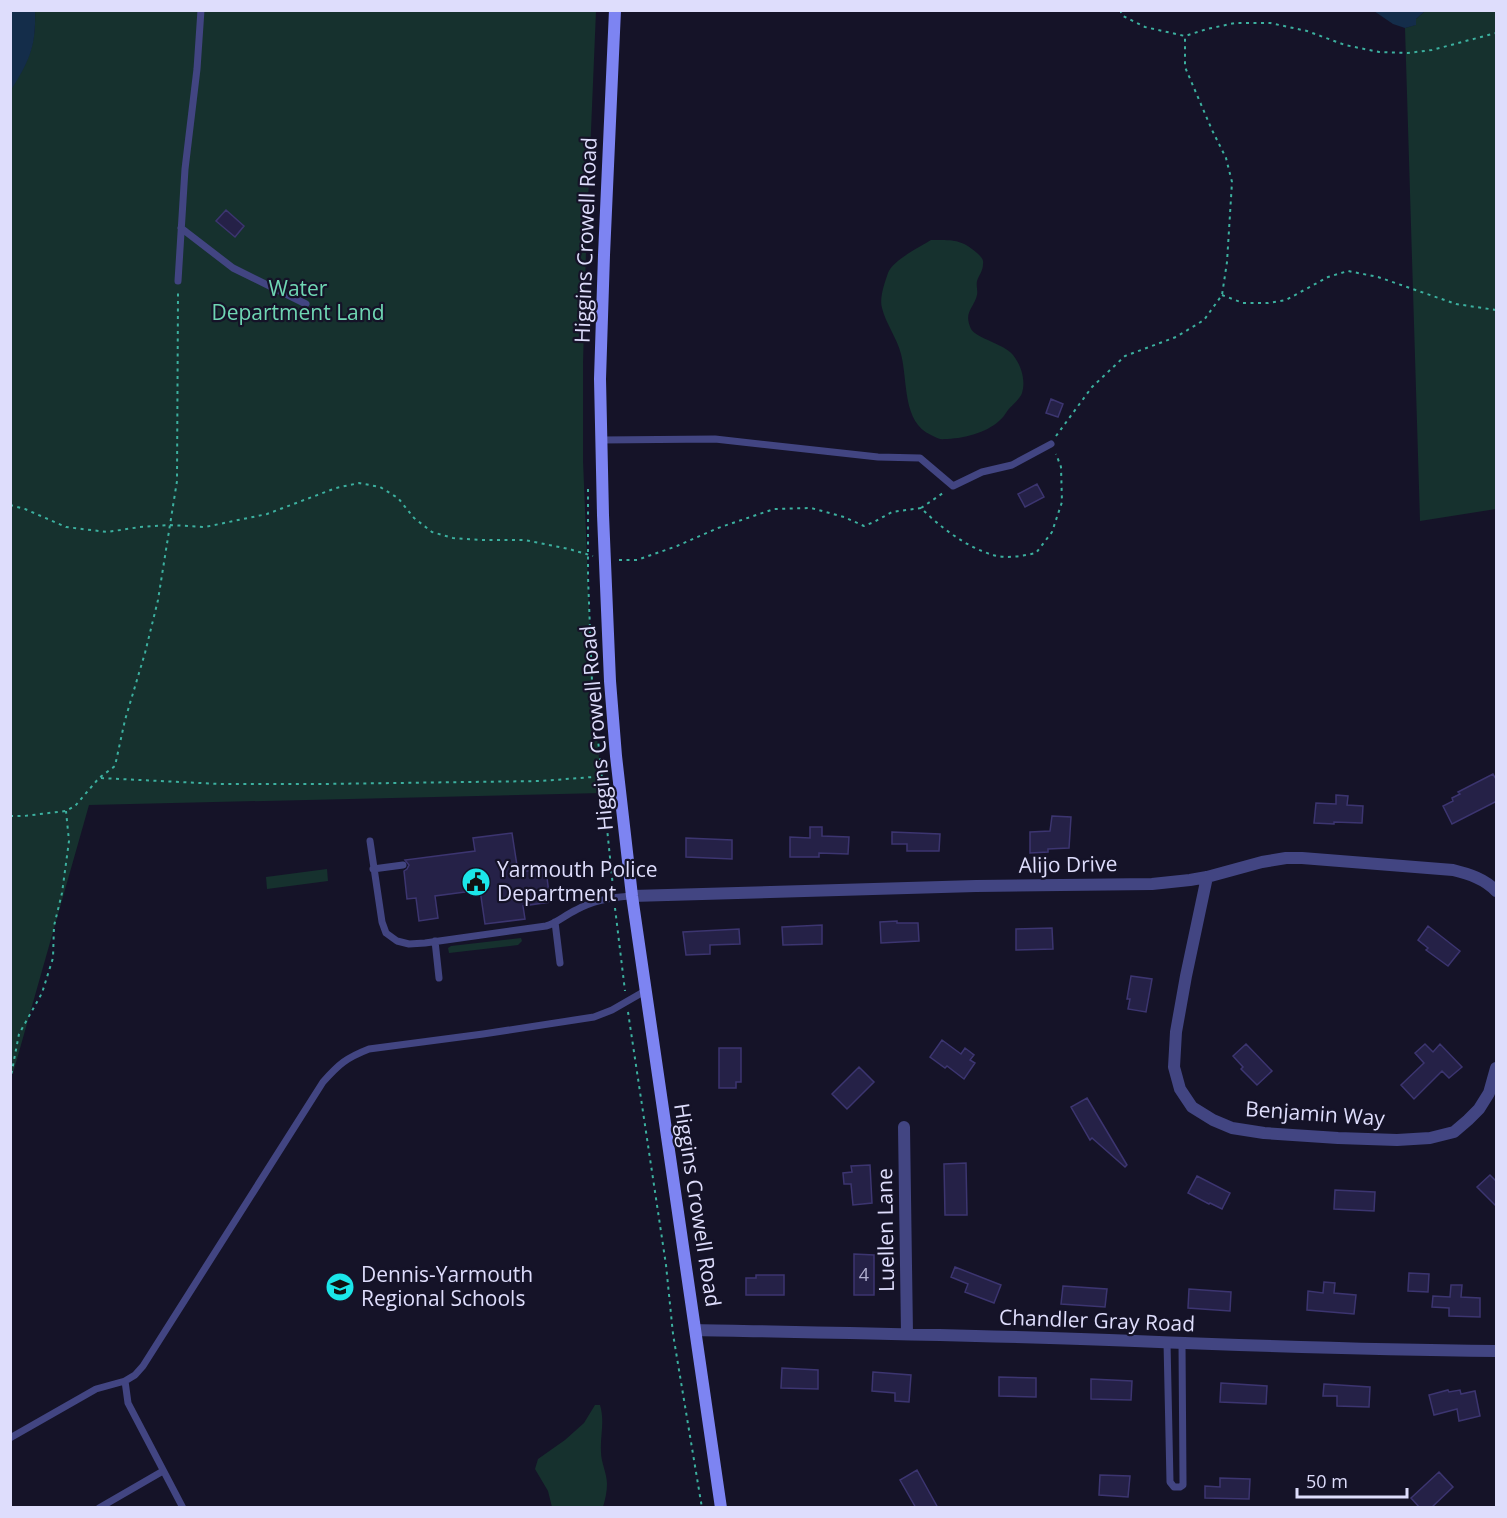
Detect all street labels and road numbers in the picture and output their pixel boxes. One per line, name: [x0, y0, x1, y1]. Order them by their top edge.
street label: Higgins Crowell Road: [567, 137, 603, 343]
street label: Higgins Crowell Road: [573, 624, 619, 832]
street label: Alijo Drive: [1018, 849, 1118, 879]
street label: Benjamin Way: [1244, 1094, 1386, 1132]
street label: Higgins Crowell Road: [668, 1101, 728, 1309]
street label: Luellen Lane: [870, 1168, 900, 1292]
street label: Chandler Gray Road: [998, 1303, 1196, 1337]

